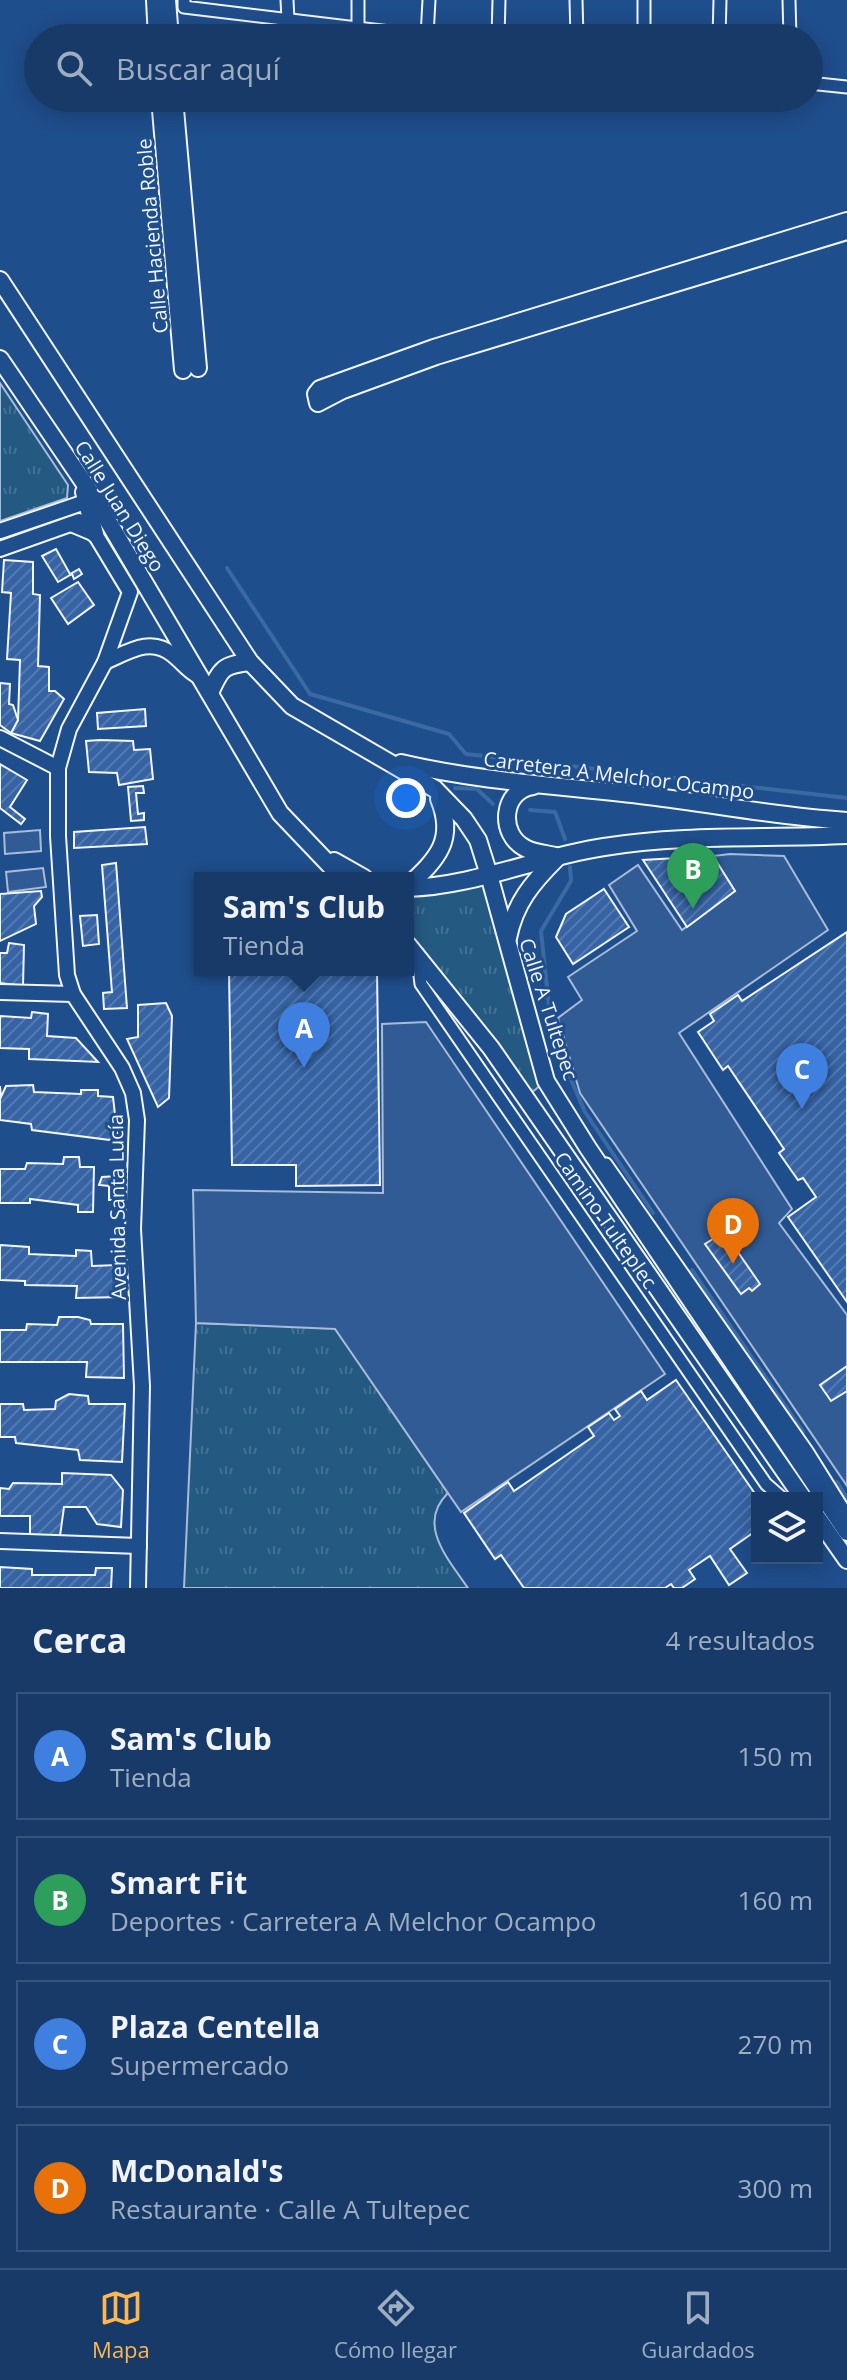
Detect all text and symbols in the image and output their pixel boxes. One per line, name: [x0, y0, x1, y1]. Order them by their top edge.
search box: [24, 24, 823, 112]
icon: search: [52, 46, 96, 90]
text: Buscar aquí: [116, 48, 280, 89]
street label: Calle Hacienda Roble: [130, 137, 174, 335]
street label: Calle Juan Diego: [69, 435, 171, 577]
street label: Carretera A Melchor Ocampo: [482, 745, 756, 805]
your location: [386, 778, 426, 818]
pin: B: [667, 843, 719, 909]
popup: [194, 872, 414, 976]
text: Sam's Club: [223, 886, 385, 927]
text: Tienda: [223, 927, 305, 963]
street label: Calle A Tultepec: [513, 935, 585, 1083]
pin: A: [278, 1002, 330, 1068]
pin: C: [776, 1043, 828, 1109]
street label: Avenida Santa Lucía: [102, 1114, 132, 1300]
street label: Camino Tulteplec: [549, 1146, 663, 1294]
pin: D: [707, 1198, 759, 1264]
map controls: [751, 1492, 823, 1564]
button: layers: [751, 1492, 823, 1564]
text: Cerca: [32, 1617, 127, 1663]
text: 4 resultados: [666, 1622, 815, 1658]
text: Sam's Club: [110, 1718, 272, 1759]
text: A: [51, 1738, 69, 1774]
text: 150 m: [738, 1738, 813, 1774]
text: Tienda: [110, 1759, 192, 1795]
text: Smart Fit: [110, 1862, 247, 1903]
text: B: [51, 1882, 69, 1918]
text: 160 m: [738, 1882, 813, 1918]
text: Deportes · Carretera A Melchor Ocampo: [110, 1903, 597, 1939]
text: Plaza Centella: [110, 2006, 320, 2047]
text: C: [52, 2026, 68, 2062]
text: 270 m: [738, 2026, 813, 2062]
text: Supermercado: [110, 2047, 289, 2083]
text: McDonald's: [110, 2150, 283, 2191]
text: D: [50, 2170, 70, 2206]
text: 300 m: [738, 2170, 813, 2206]
text: Restaurante · Calle A Tultepec: [110, 2191, 470, 2227]
tab: Mapa: [92, 2286, 150, 2364]
tab: Cómo llegar: [334, 2286, 457, 2364]
tab: Guardados: [641, 2286, 755, 2364]

